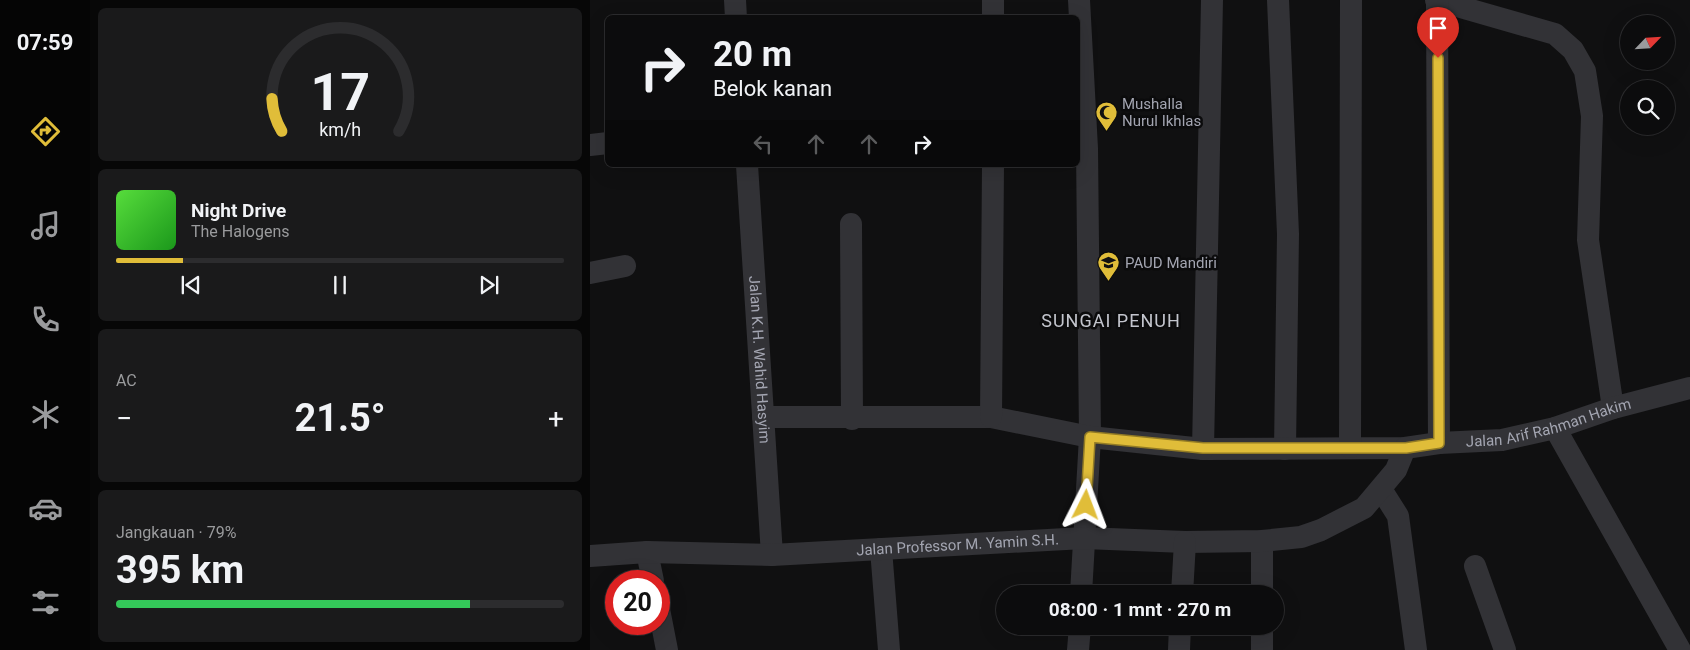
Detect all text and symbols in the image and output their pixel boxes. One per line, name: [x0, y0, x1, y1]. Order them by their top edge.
pin: [1417, 7, 1459, 58]
icon: arrive: [1424, 14, 1452, 42]
north arrow: [1620, 15, 1675, 70]
map controls: [1620, 15, 1675, 135]
text: 07:59: [17, 30, 73, 55]
text: 20 m: [713, 34, 792, 75]
icon: right: [630, 35, 695, 100]
text: 17: [310, 62, 370, 123]
text: Belok kanan: [713, 76, 832, 101]
button: search: [1620, 80, 1675, 135]
place label: Mushalla Nurul Ikhlas: [1122, 95, 1201, 130]
mosque icon: Mushalla Nurul Ikhlas: [1094, 101, 1118, 132]
icon: directions: [28, 114, 63, 149]
text: km/h: [319, 119, 361, 140]
icon: left: [749, 130, 777, 158]
icon: ahead: [802, 130, 830, 158]
icon: ahead: [855, 130, 883, 158]
icon: right: [908, 130, 936, 158]
text: Night Drive: [191, 199, 286, 222]
icon: music: [28, 208, 63, 243]
text: The Halogens: [191, 222, 290, 241]
school or university icon: PAUD Mandiri: [1097, 251, 1121, 282]
place label: PAUD Mandiri: [1125, 254, 1217, 272]
icon: previous: [177, 271, 205, 299]
icon: pause: [326, 271, 354, 299]
icon: next: [475, 271, 503, 299]
street label: Jalan K.H. Wahid Hasyim: [745, 275, 774, 444]
icon: phone: [28, 302, 63, 337]
district label: SUNGAI PENUH: [1041, 310, 1181, 331]
text: AC: [116, 371, 137, 390]
street label: Jalan Arif Rahman Hakim: [1465, 395, 1633, 451]
text: 21.5°: [294, 396, 386, 440]
icon: climate: [28, 397, 63, 432]
text: −: [116, 402, 132, 435]
text: +: [548, 402, 564, 435]
position arrow: [1059, 478, 1111, 530]
icon: car: [28, 491, 63, 526]
text: Jangkauan · 79%: [116, 523, 236, 542]
street label: Jalan Professor M. Yamin S.H.: [856, 530, 1059, 559]
text: 395 km: [116, 548, 244, 592]
speed limit sign: 20: [605, 570, 670, 635]
icon: filters: [28, 585, 63, 620]
text: 08:00 · 1 mnt · 270 m: [1049, 598, 1231, 621]

